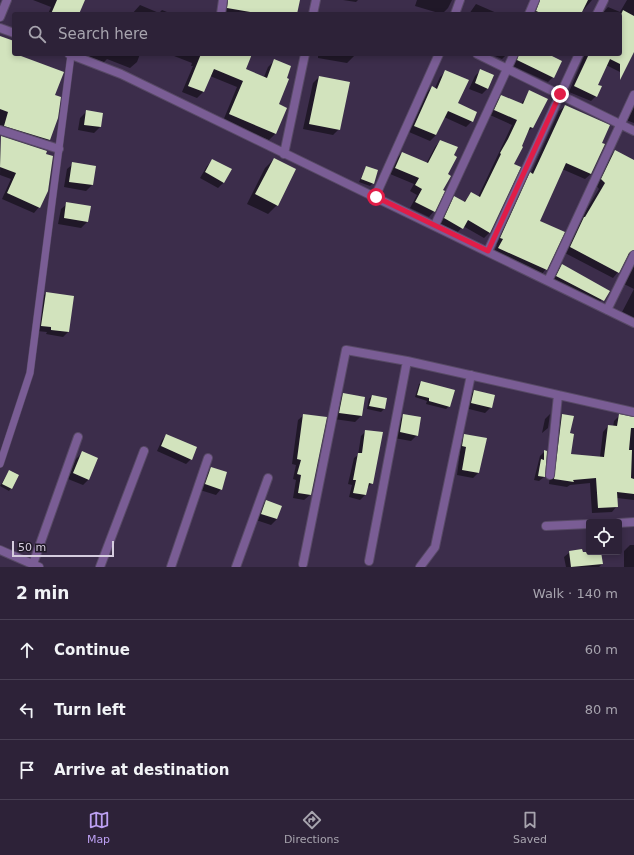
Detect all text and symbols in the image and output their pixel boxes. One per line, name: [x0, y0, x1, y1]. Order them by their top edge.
search box: [12, 12, 622, 56]
icon: search: [26, 23, 48, 45]
text: Search here: [58, 25, 148, 43]
route end: [551, 85, 569, 103]
route start: [367, 188, 385, 206]
map controls: [586, 519, 622, 555]
button: locate: [586, 519, 622, 555]
scale bar: [12, 539, 114, 558]
text: 50 m: [18, 541, 46, 554]
text: 2 min: [16, 583, 69, 603]
text: Walk · 140 m: [533, 586, 618, 601]
icon: ahead: [16, 639, 38, 661]
text: Continue: [54, 641, 130, 659]
text: 60 m: [585, 642, 618, 657]
icon: left: [16, 699, 38, 721]
text: Turn left: [54, 701, 126, 719]
text: 80 m: [585, 702, 618, 717]
icon: arrive: [16, 759, 38, 781]
text: Arrive at destination: [54, 761, 229, 779]
tab: Map: [87, 809, 110, 846]
tab: Directions: [284, 809, 339, 846]
tab: Saved: [513, 809, 547, 846]

